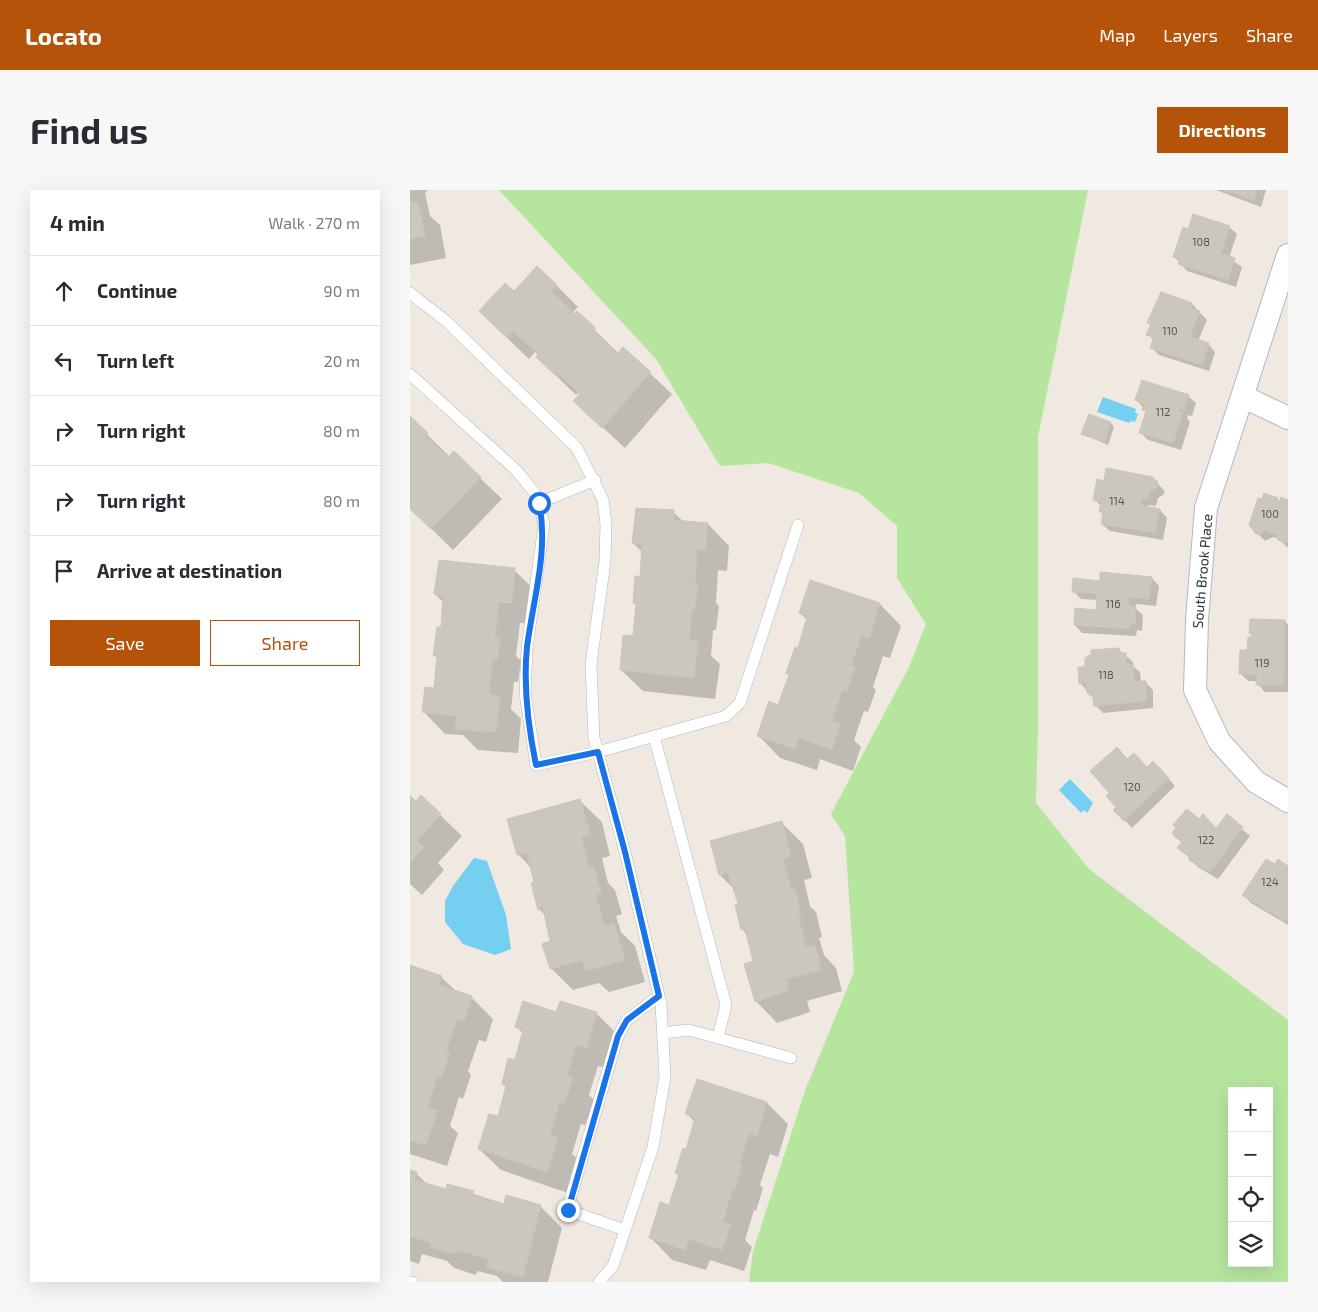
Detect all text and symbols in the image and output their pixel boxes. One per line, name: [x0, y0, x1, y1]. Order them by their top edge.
text: Locato: [25, 21, 102, 50]
text: Map: [1099, 24, 1135, 46]
text: Layers: [1163, 24, 1218, 46]
text: Share: [1246, 24, 1293, 46]
button: Directions: [1157, 107, 1288, 153]
text: Find us: [30, 109, 148, 151]
text: 4 min: [50, 210, 105, 235]
text: Walk · 270 m: [268, 213, 360, 232]
house number: 108: [1192, 235, 1210, 248]
icon: ahead: [50, 277, 78, 305]
text: Continue: [97, 279, 177, 302]
text: 90 m: [324, 281, 360, 300]
house number: 110: [1162, 324, 1178, 337]
icon: left: [50, 347, 78, 375]
text: Turn left: [97, 349, 174, 372]
text: 20 m: [324, 351, 360, 370]
house number: 112: [1156, 405, 1170, 418]
icon: right: [50, 417, 78, 445]
text: Turn right: [97, 419, 185, 442]
text: 80 m: [323, 421, 360, 440]
icon: right: [50, 487, 78, 515]
text: Turn right: [97, 489, 185, 512]
text: 80 m: [323, 491, 360, 510]
route start: [528, 492, 551, 515]
house number: 114: [1109, 494, 1125, 507]
house number: 100: [1261, 507, 1279, 520]
street label: South Brook Place: [1189, 513, 1215, 629]
icon: arrive: [50, 557, 78, 585]
text: Arrive at destination: [97, 559, 282, 582]
house number: 116: [1105, 597, 1121, 610]
button: Save: [50, 620, 200, 666]
button: Share: [210, 620, 360, 666]
house number: 119: [1254, 656, 1270, 669]
house number: 118: [1098, 668, 1114, 681]
house number: 120: [1123, 780, 1141, 793]
house number: 122: [1198, 833, 1214, 846]
house number: 124: [1261, 875, 1279, 888]
map controls: [1228, 1087, 1273, 1267]
button: +: [1228, 1087, 1273, 1132]
button: −: [1228, 1132, 1273, 1177]
button: locate: [1228, 1177, 1273, 1222]
route end: [557, 1199, 580, 1222]
button: layers: [1228, 1222, 1273, 1267]

